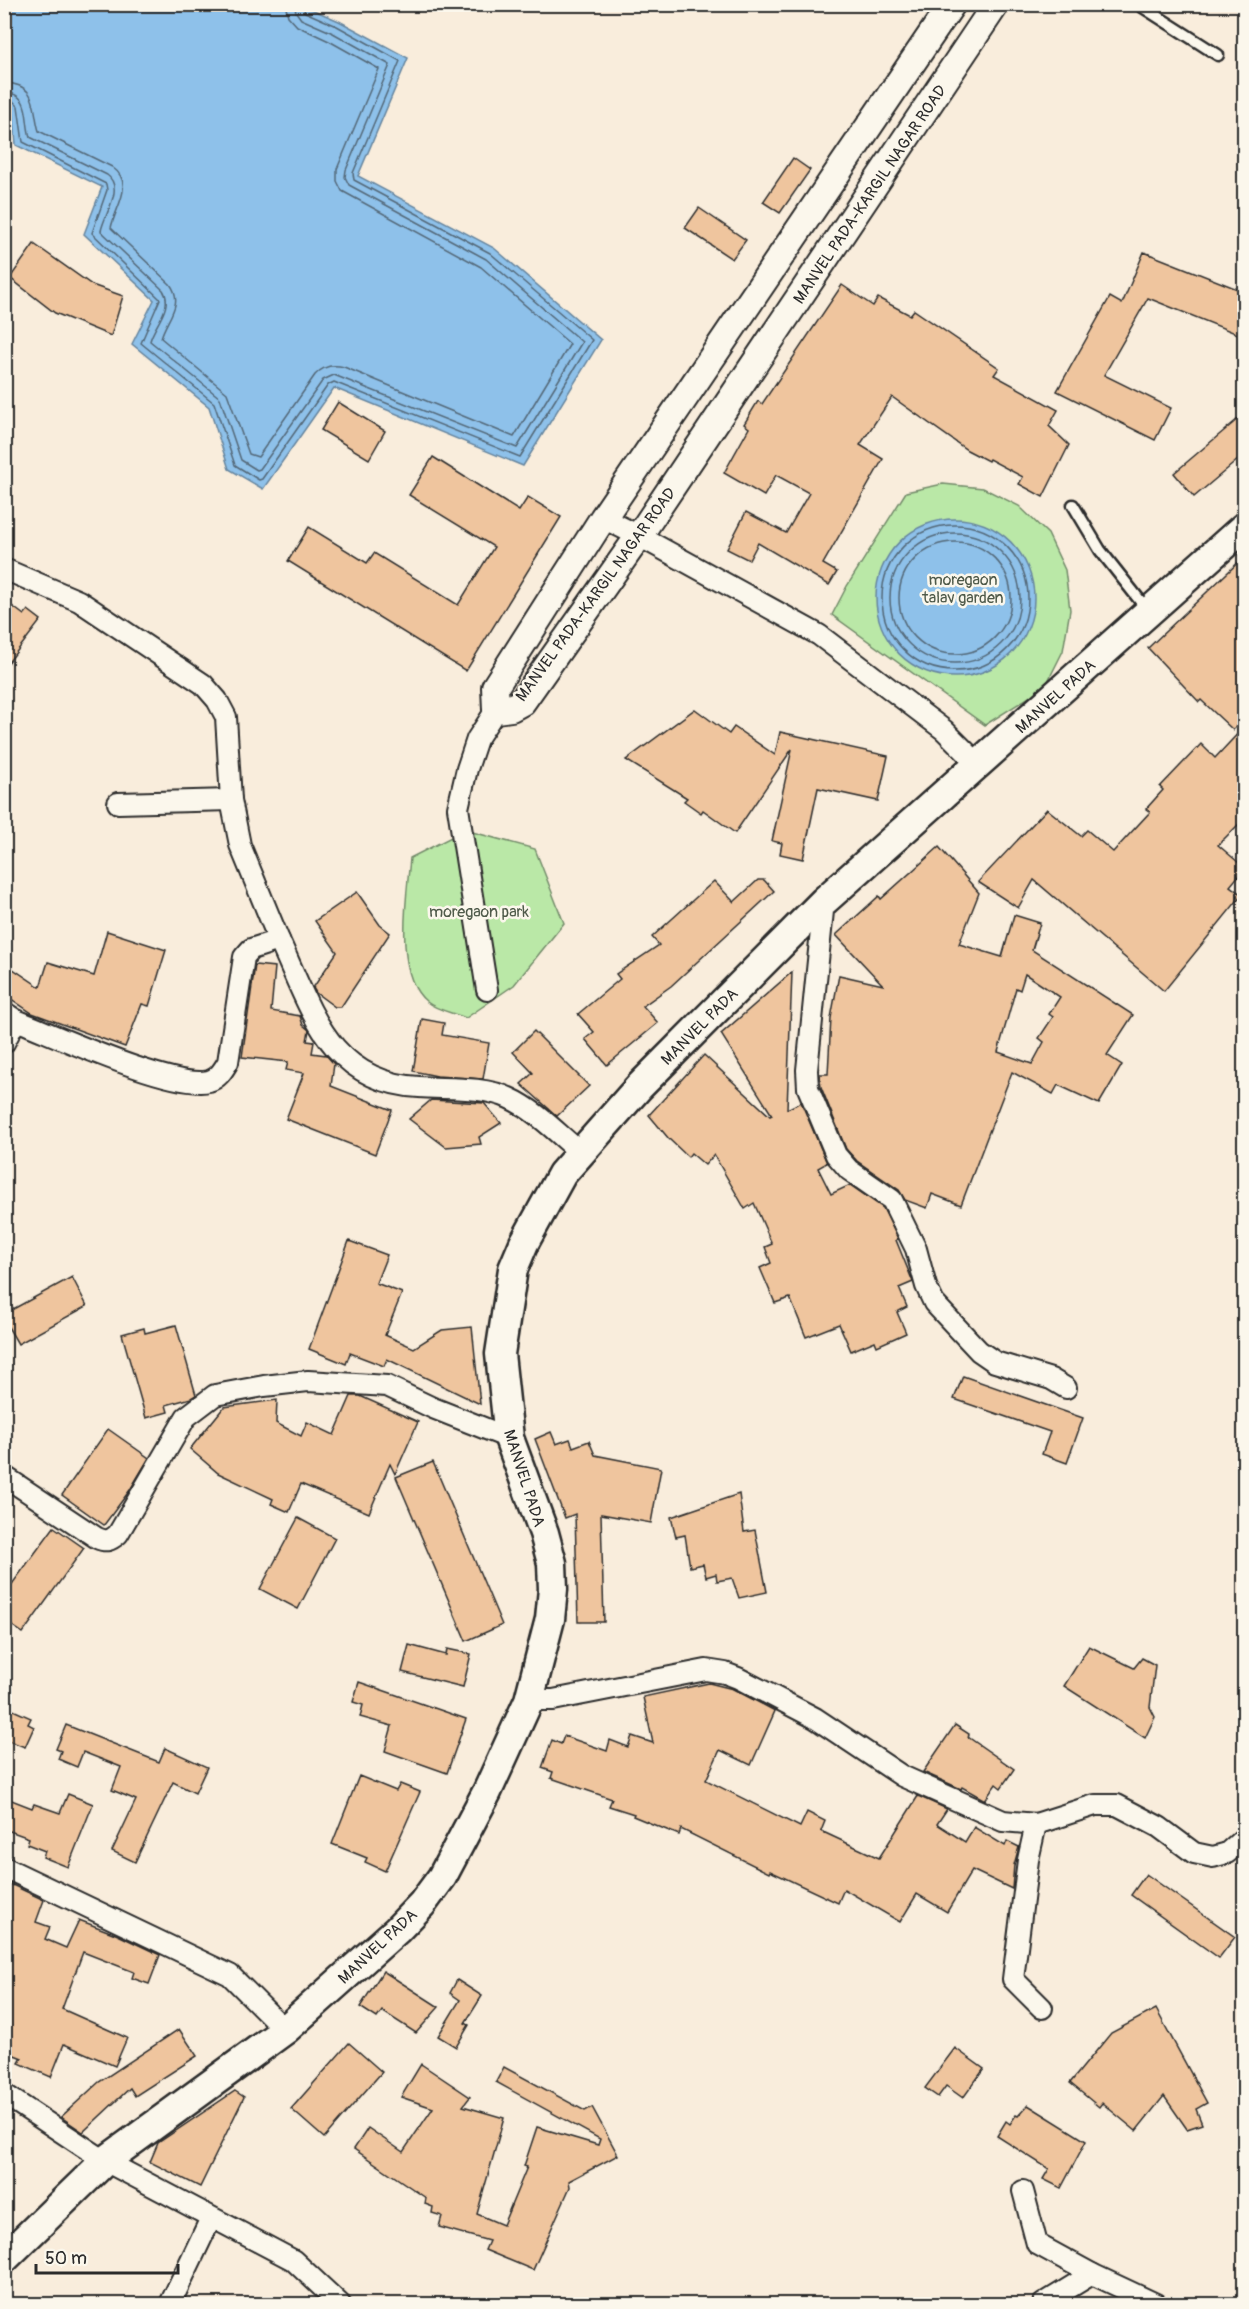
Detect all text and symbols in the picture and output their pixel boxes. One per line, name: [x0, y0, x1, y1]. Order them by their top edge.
street label: MANVEL PADA-KARGIL NAGAR ROAD: [789, 81, 951, 308]
street label: MANVEL PADA-KARGIL NAGAR ROAD: [511, 484, 680, 705]
park label: moregaon talav garden: [921, 570, 1004, 608]
street label: MANVEL PADA: [1011, 656, 1100, 738]
park label: moregaon park: [429, 902, 529, 922]
street label: MANVEL PADA: [657, 984, 742, 1069]
street label: MANVEL PADA: [499, 1427, 549, 1529]
street label: MANVEL PADA: [334, 1905, 421, 1988]
scale bar: [36, 2237, 178, 2275]
text: 50 m: [45, 2247, 87, 2270]

